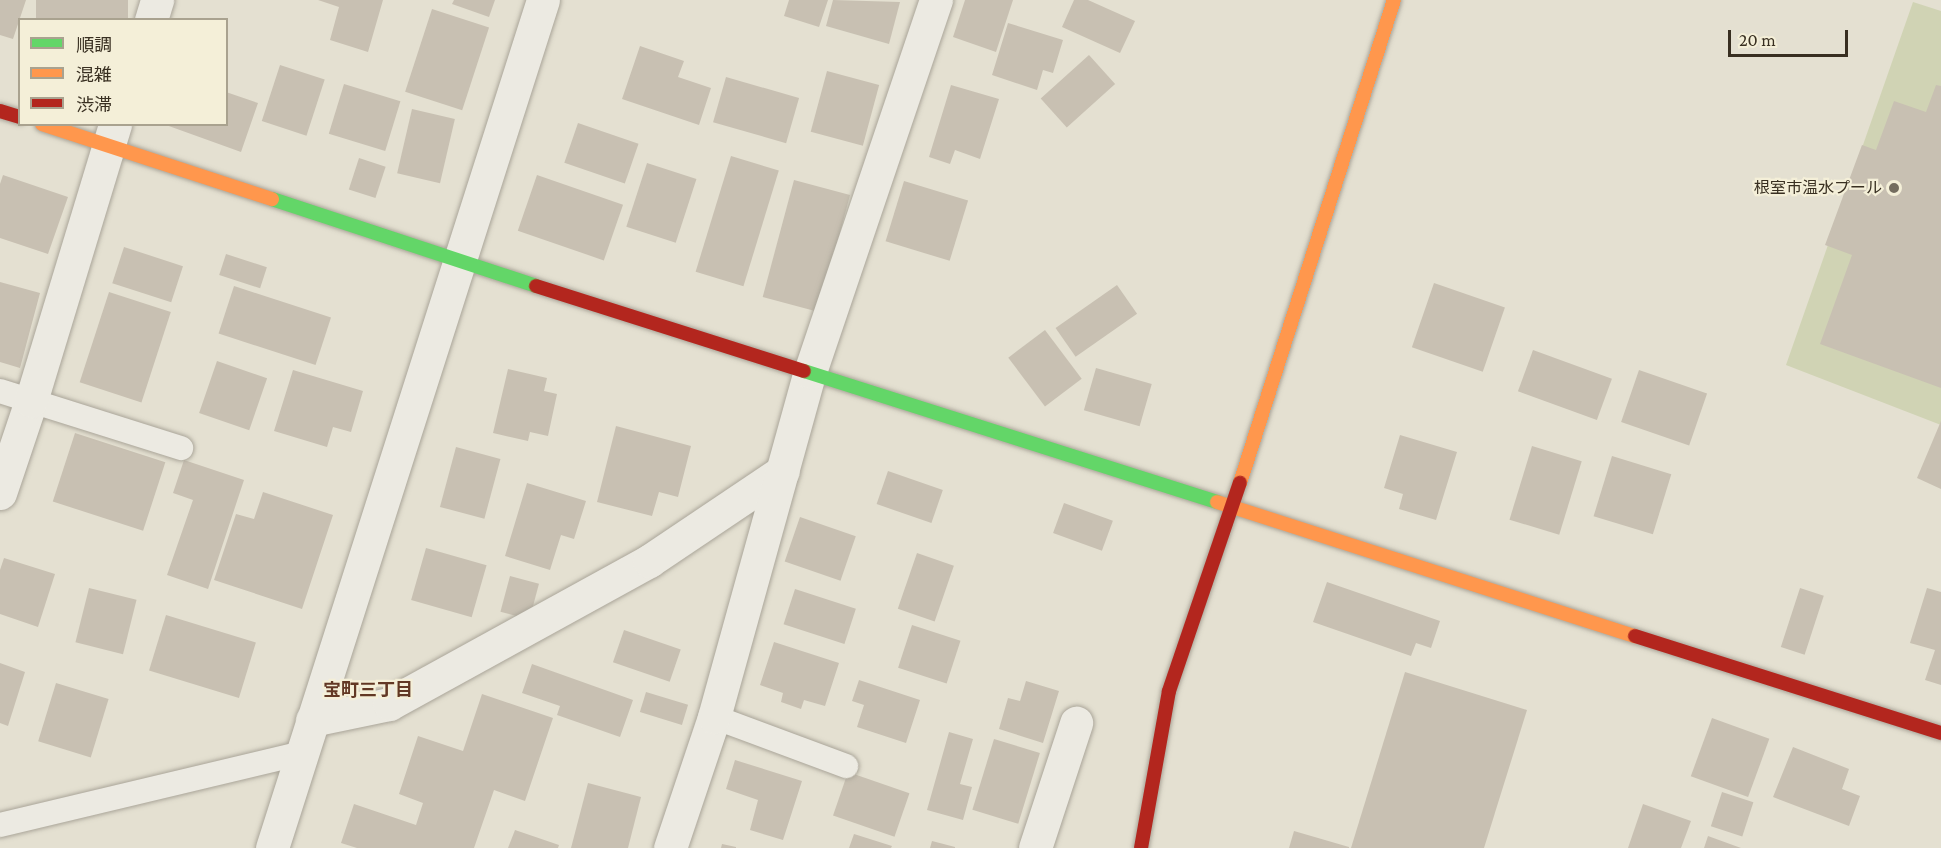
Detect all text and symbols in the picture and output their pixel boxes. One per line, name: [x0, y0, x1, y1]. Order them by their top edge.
legend: [18, 18, 228, 126]
scale bar: [1731, 18, 1851, 56]
text: 20 m: [1739, 30, 1776, 50]
text: 順調: [76, 35, 112, 55]
text: 混雑: [76, 65, 112, 85]
text: 渋滞: [76, 95, 112, 115]
place label: 根室市温水プール: [1754, 178, 1882, 198]
marker: 根室市温水プール: [1887, 181, 1901, 195]
district label: 宝町三丁目: [323, 679, 413, 701]

